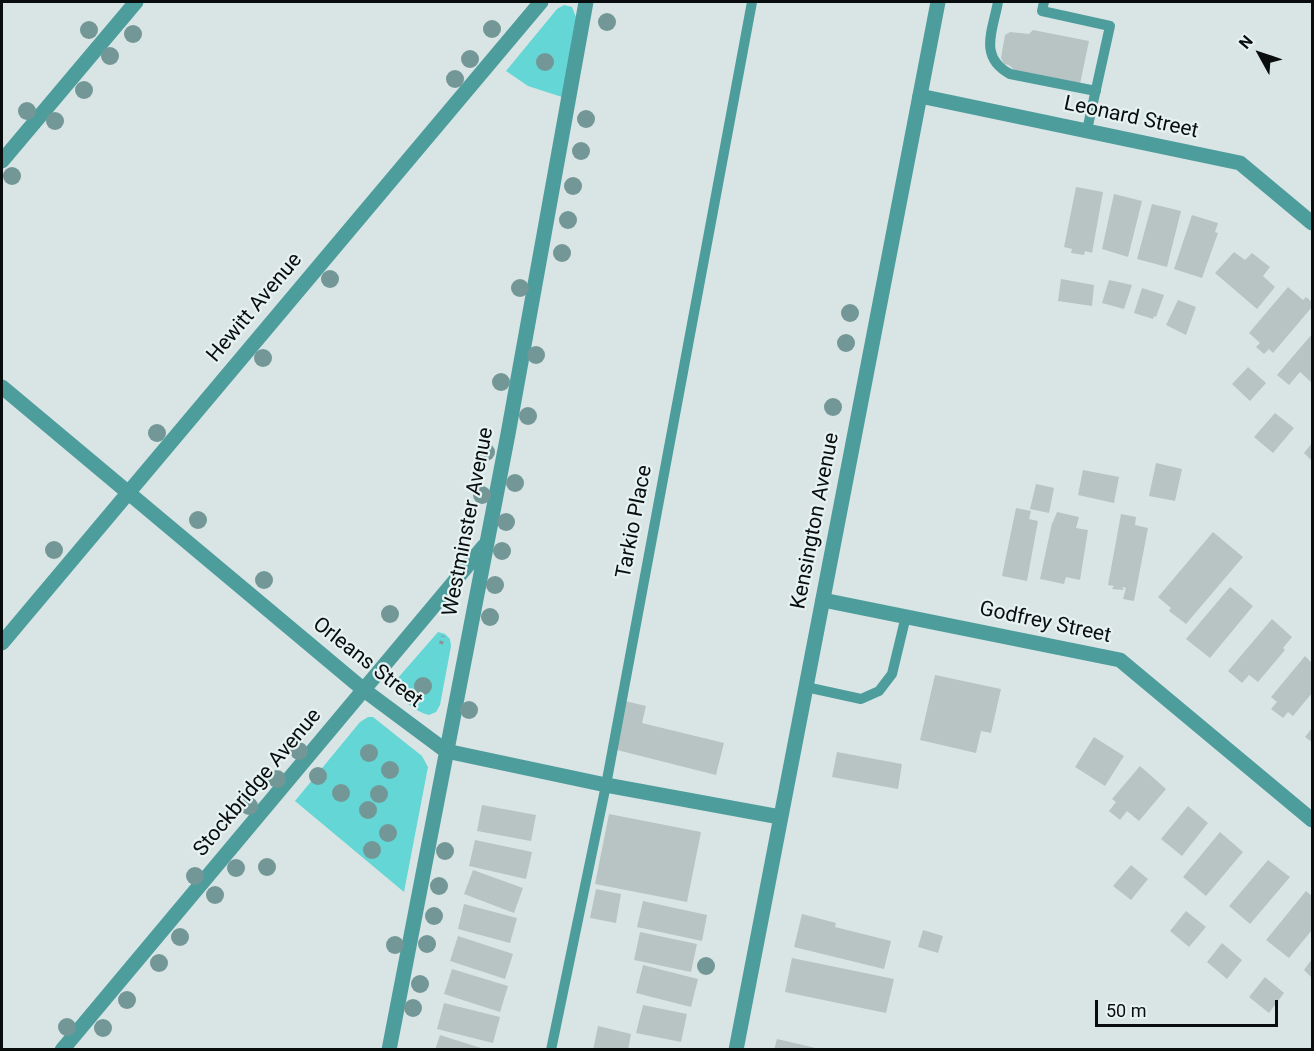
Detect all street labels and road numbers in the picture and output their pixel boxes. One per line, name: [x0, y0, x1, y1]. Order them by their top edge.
street label: Leonard Street: [1061, 91, 1201, 145]
street label: Hewitt Avenue: [202, 248, 308, 368]
street label: Westminster Avenue: [438, 425, 500, 619]
street label: Kensington Avenue: [787, 431, 845, 611]
street label: Tarkio Place: [612, 463, 658, 581]
street label: Godfrey Street: [977, 597, 1113, 649]
street label: Orleans Street: [307, 612, 427, 714]
street label: Stockbridge Avenue: [189, 704, 327, 862]

